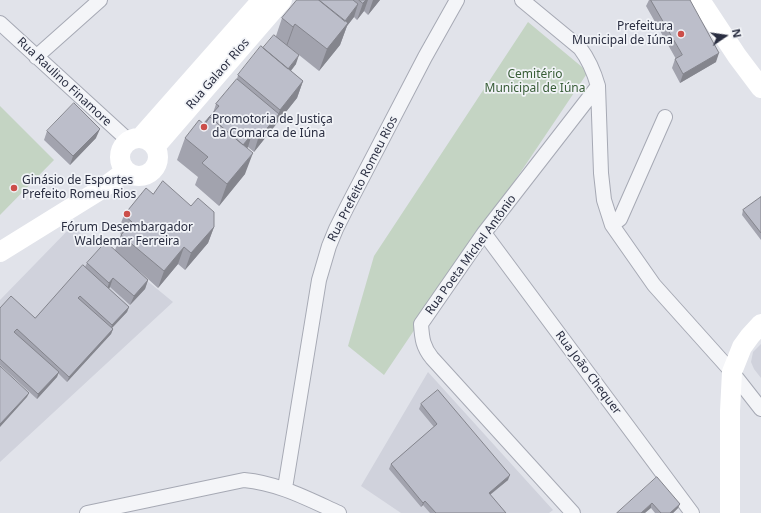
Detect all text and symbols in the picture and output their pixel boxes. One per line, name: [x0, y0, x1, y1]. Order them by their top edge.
north arrow: [705, 16, 745, 56]
place label: Prefeitura Municipal de Iúna: [572, 20, 673, 48]
text: N: [729, 27, 745, 39]
marker: Prefeitura Municipal de Iúna: [676, 29, 686, 39]
street label: Rua Raulino Finamore: [14, 35, 114, 129]
street label: Rua Galaor Rios: [183, 36, 253, 112]
park label: Cemitério Municipal de Iúna: [485, 68, 585, 96]
place label: Promotoria de Justiça da Comarca de Iúna: [212, 113, 333, 141]
street label: Rua Prefeito Romeu Rios: [325, 114, 401, 244]
marker: Promotoria de Justiça da Comarca de Iúna: [199, 122, 209, 132]
place label: Ginásio de Esportes Prefeito Romeu Rios: [22, 174, 136, 202]
marker: Ginásio de Esportes Prefeito Romeu Rios: [9, 183, 19, 193]
street label: Rua Poeta Michel Antônio: [423, 192, 519, 318]
marker: Fórum Desembargador Waldemar Ferreira: [122, 209, 132, 219]
place label: Fórum Desembargador Waldemar Ferreira: [61, 221, 193, 249]
street label: Rua João Chequer: [552, 328, 624, 418]

